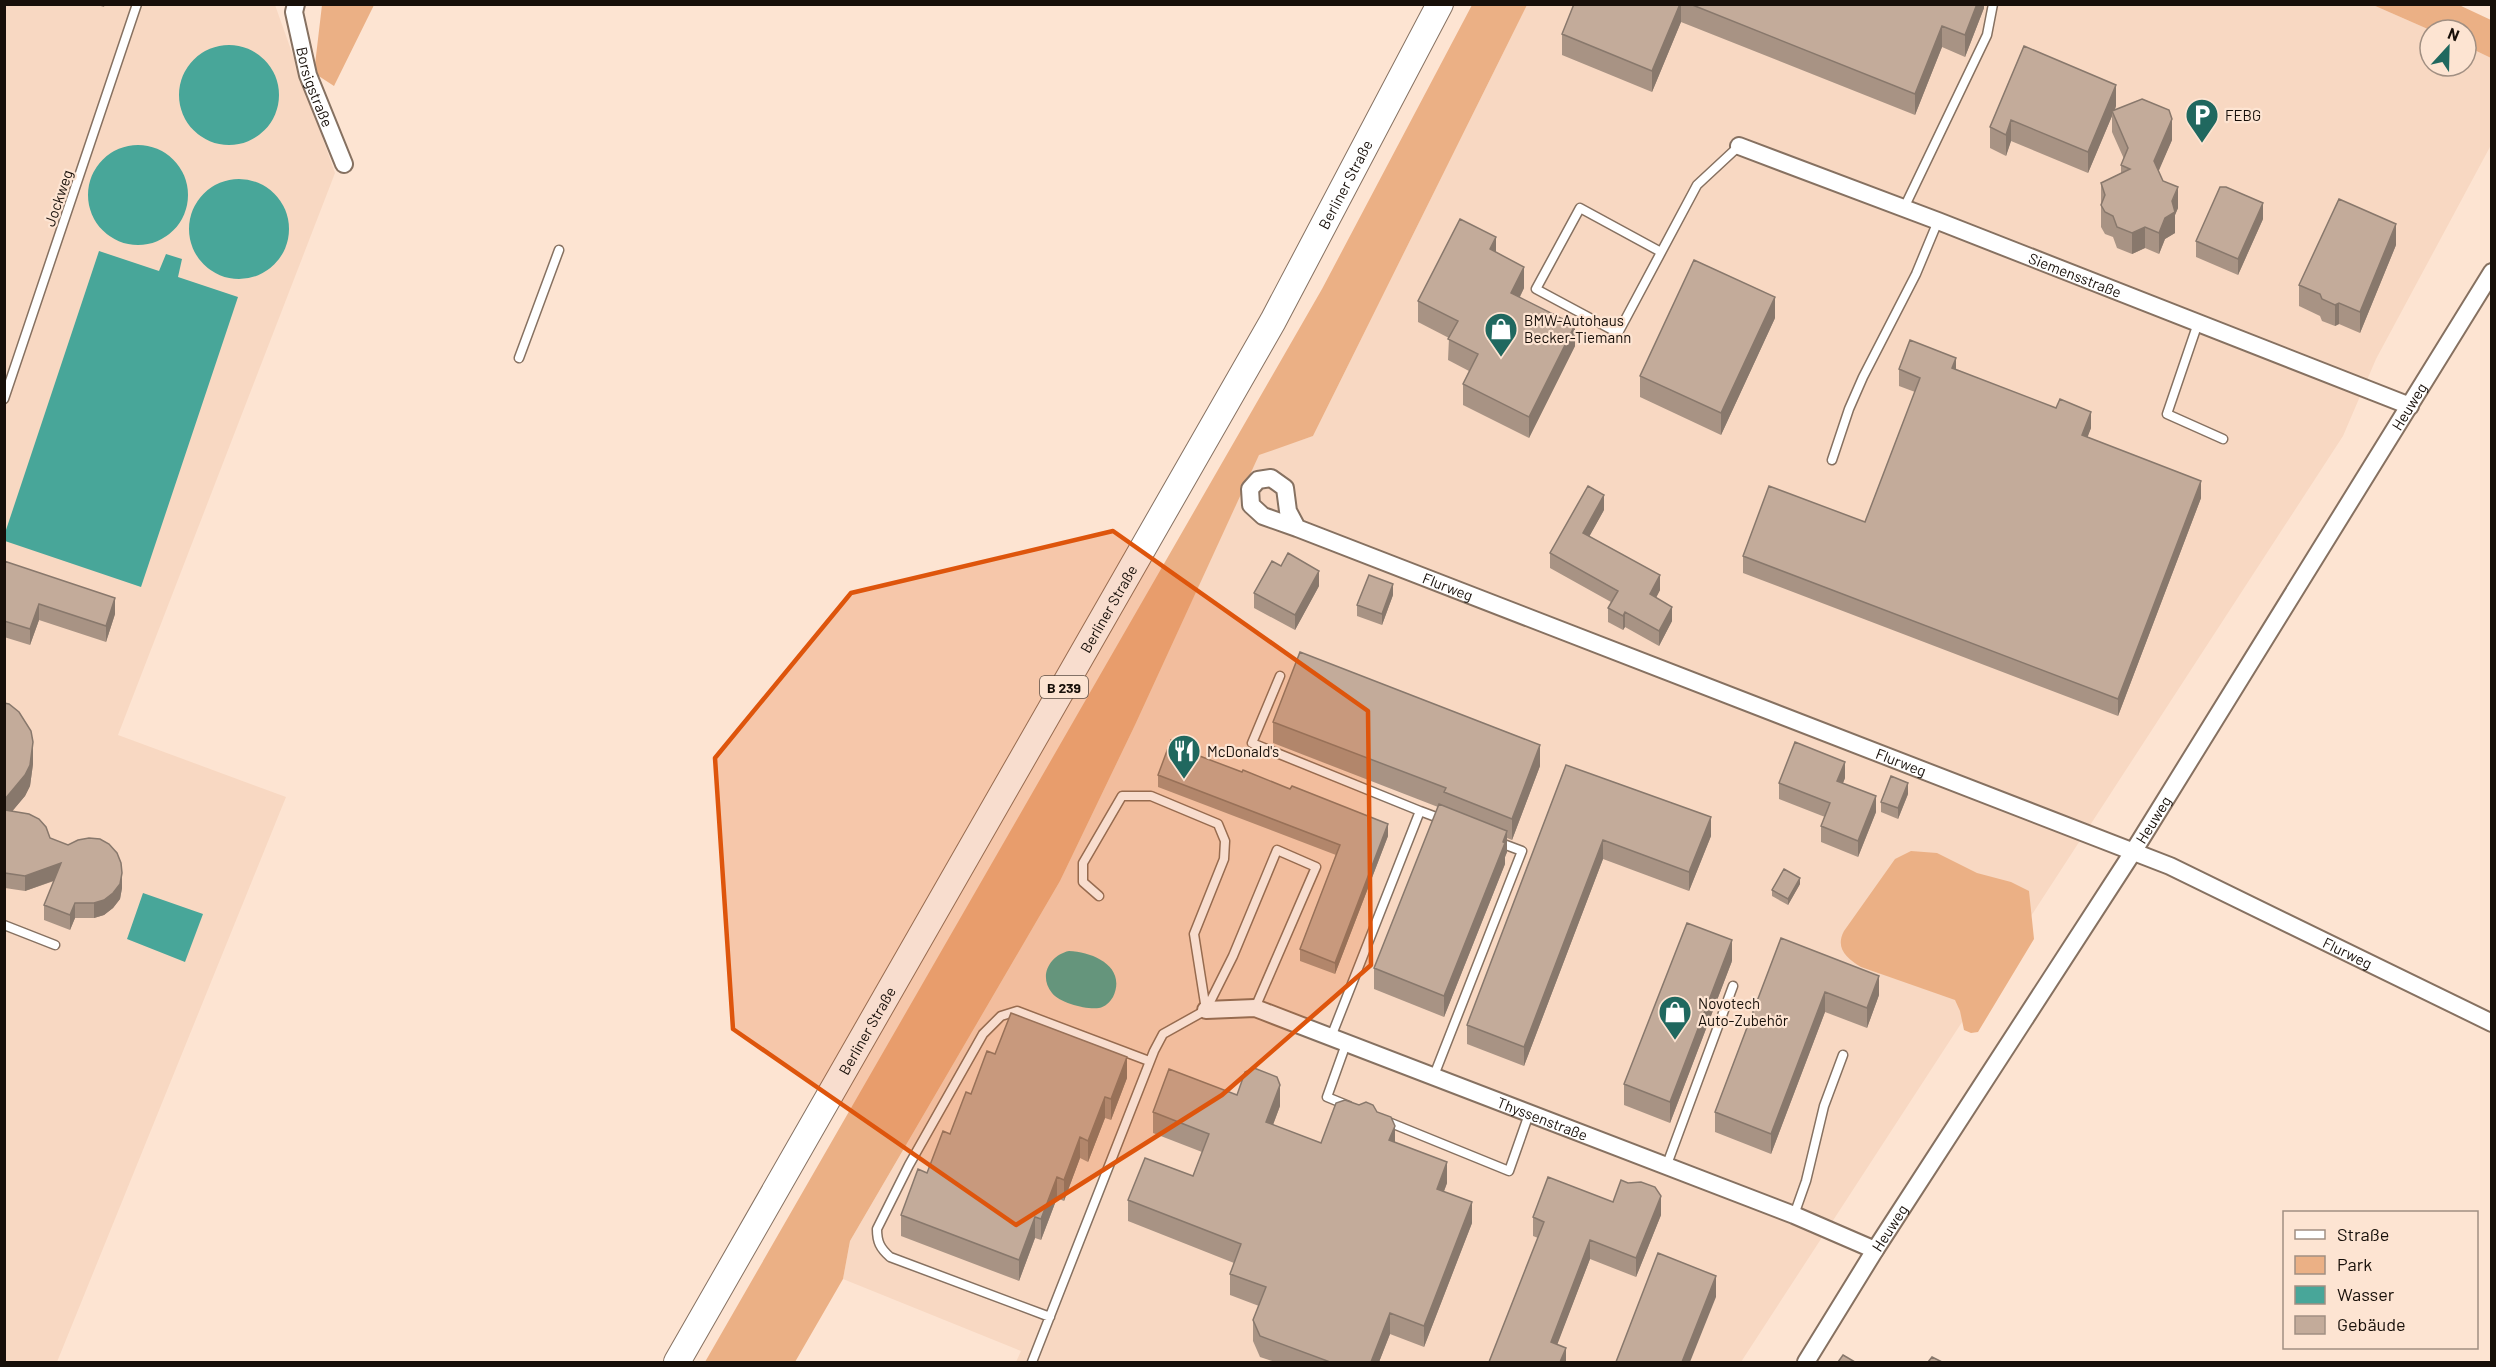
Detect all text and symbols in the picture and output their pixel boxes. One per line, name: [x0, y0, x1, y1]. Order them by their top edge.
north arrow: [2418, 18, 2478, 78]
text: N: [2445, 23, 2462, 44]
street label: Borsigstraße: [293, 45, 337, 130]
parking icon: FEBG: [2184, 97, 2220, 144]
place label: FEBG: [2225, 106, 2261, 124]
street label: Berliner Straße: [1314, 137, 1376, 232]
street label: Jockweg: [40, 167, 76, 229]
street label: Siemensstraße: [2026, 248, 2124, 301]
shop icon: BMW-Autohaus Becker-Tiemann: [1483, 311, 1519, 358]
place label: BMW-Autohaus Becker-Tiemann: [1524, 311, 1631, 346]
street label: Heuweg: [2387, 379, 2430, 433]
street label: Berliner Straße: [1076, 562, 1141, 656]
street label: Flurweg: [1420, 569, 1476, 604]
road number: B 239: [1040, 676, 1088, 698]
restaurant icon: McDonald's: [1166, 733, 1202, 780]
place label: McDonald's: [1207, 742, 1279, 760]
street label: Flurweg: [1873, 744, 1929, 780]
street label: Heuweg: [2132, 793, 2175, 847]
street label: Flurweg: [2320, 933, 2375, 972]
street label: Berliner Straße: [835, 983, 899, 1078]
shop icon: Novotech Auto-Zubehör: [1657, 994, 1693, 1041]
place label: Novotech Auto-Zubehör: [1698, 994, 1789, 1029]
street label: Thyssenstraße: [1495, 1093, 1590, 1144]
street label: Heuweg: [1868, 1201, 1911, 1255]
legend: [2283, 1211, 2478, 1349]
text: Straße: [2337, 1223, 2389, 1245]
text: Park: [2337, 1253, 2372, 1275]
text: Wasser: [2337, 1283, 2395, 1305]
text: Gebäude: [2337, 1313, 2406, 1335]

